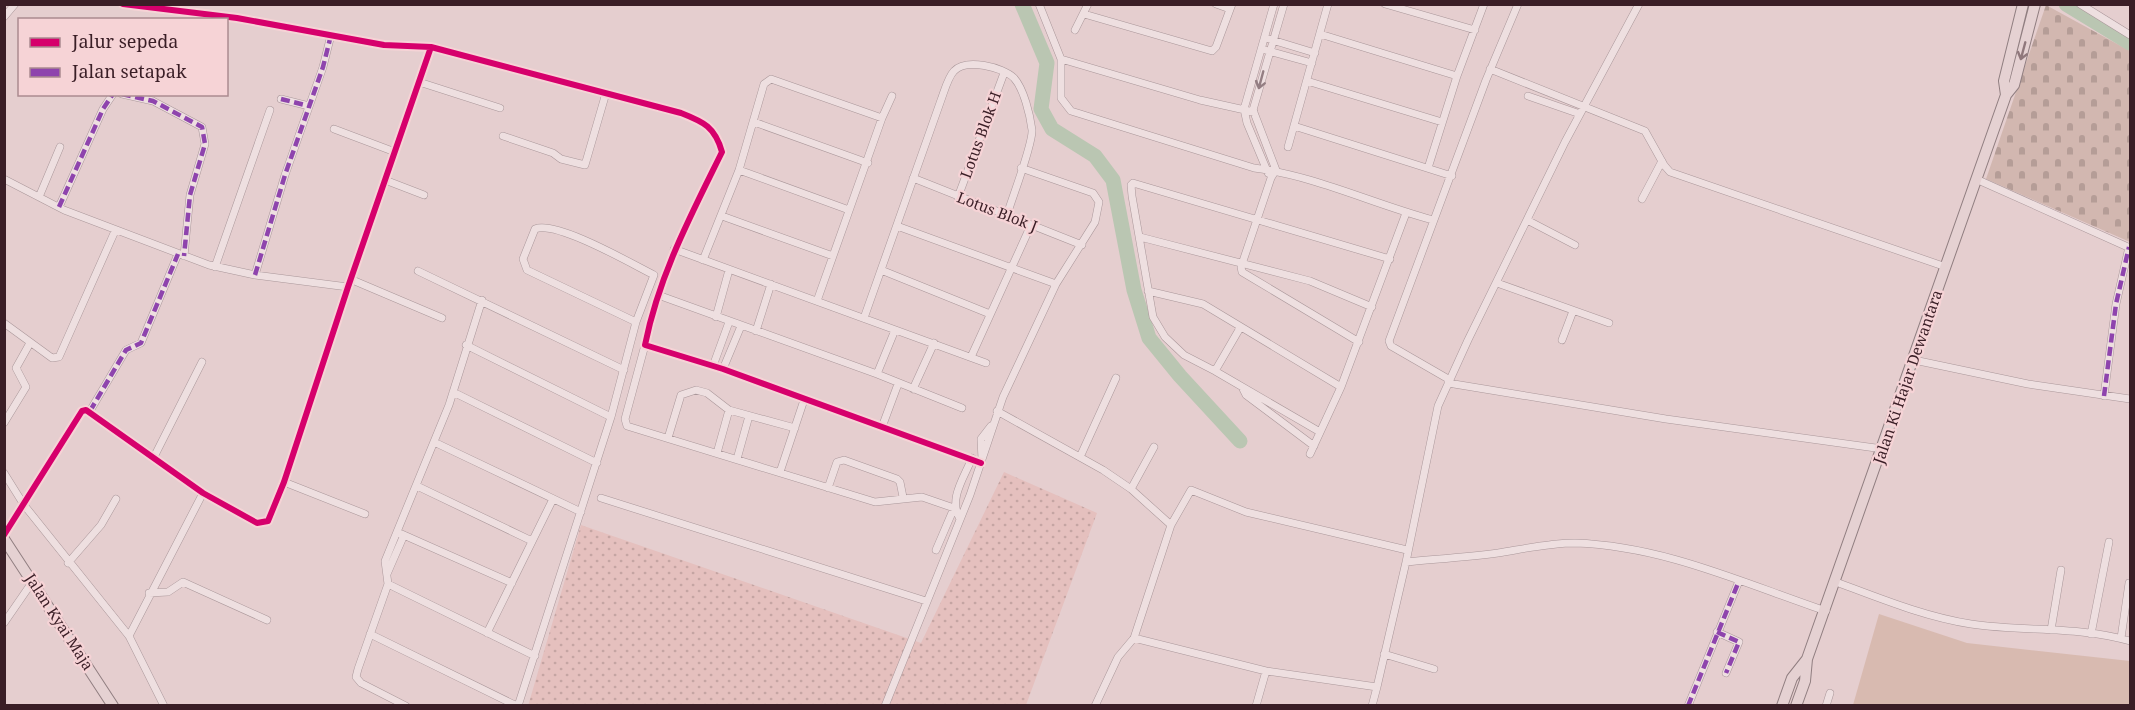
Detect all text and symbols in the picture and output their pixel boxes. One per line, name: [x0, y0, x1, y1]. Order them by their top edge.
legend: [18, 18, 228, 96]
text: Jalur sepeda: [71, 29, 178, 53]
one-way arrow: [2016, 41, 2028, 60]
text: Jalan setapak: [71, 59, 187, 83]
one-way arrow: [1255, 71, 1266, 90]
street label: Lotus Blok H: [955, 88, 1005, 181]
street label: Lotus Blok J: [954, 187, 1040, 236]
street label: Jalan Ki Hajar Dewantara: [1868, 287, 1946, 467]
street label: Jalan Kyai Maja: [21, 568, 99, 674]

